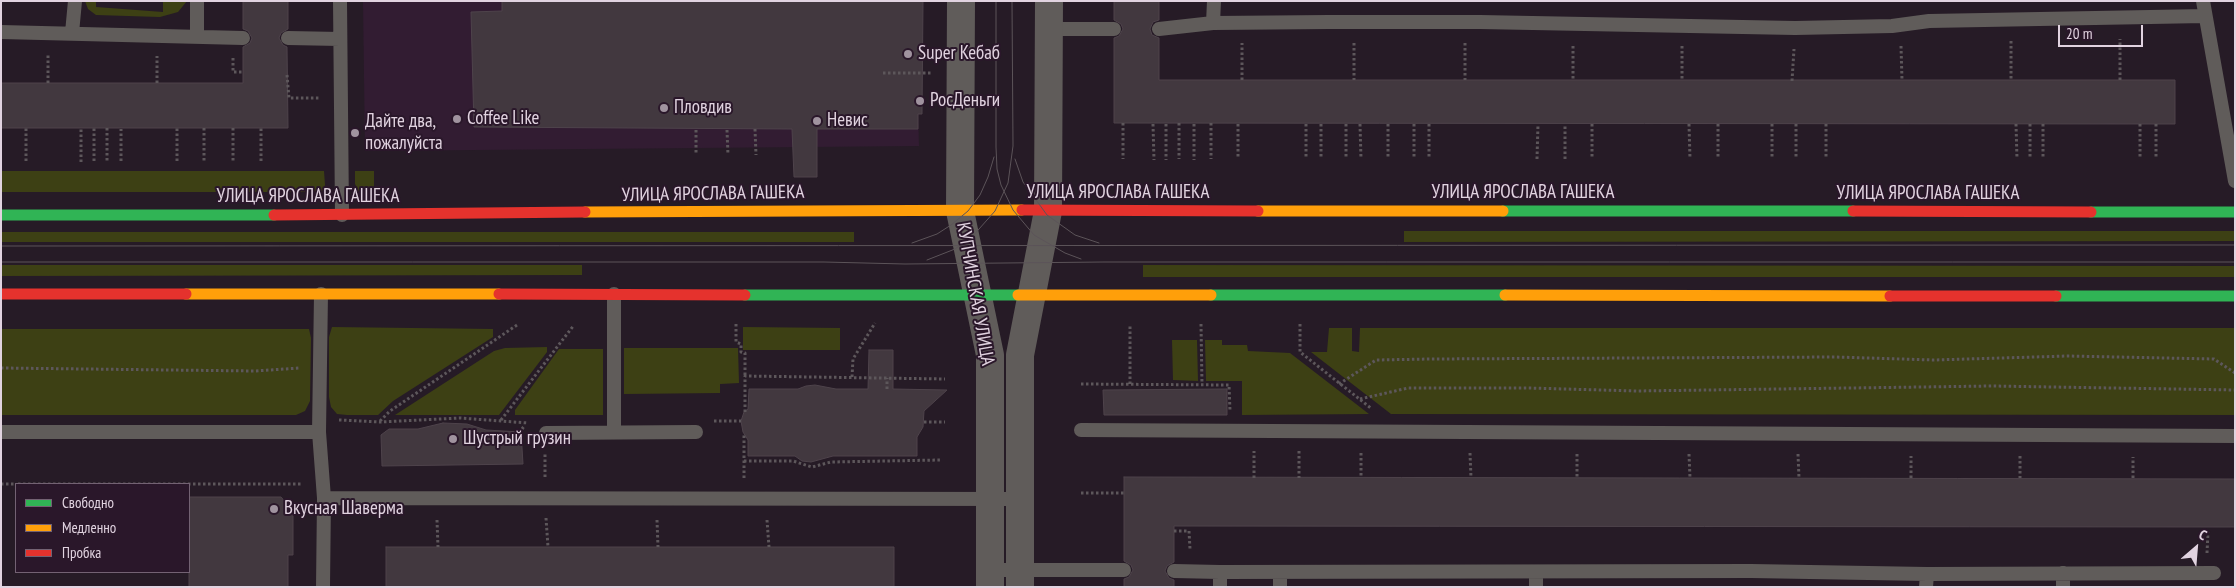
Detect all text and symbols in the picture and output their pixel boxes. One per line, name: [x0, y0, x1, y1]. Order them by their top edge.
scale bar: [2061, 15, 2146, 47]
text: 20 m: [2066, 24, 2092, 43]
place label: Super Кебаб: [918, 43, 1000, 65]
marker: Super Кебаб: [902, 48, 914, 60]
place label: РосДеньги: [930, 90, 1000, 112]
marker: РосДеньги: [914, 95, 926, 107]
place label: Пловдив: [674, 97, 732, 119]
marker: Пловдив: [658, 102, 670, 114]
place label: Coffee Like: [467, 108, 539, 130]
place label: Невис: [827, 110, 868, 132]
place label: Дайте два, пожалуйста: [365, 111, 443, 155]
marker: Coffee Like: [451, 113, 463, 125]
marker: Невис: [811, 115, 823, 127]
marker: Дайте два, пожалуйста: [349, 127, 361, 139]
street label: УЛИЦА ЯРОСЛАВА ГАШЕКА: [621, 181, 805, 207]
street label: УЛИЦА ЯРОСЛАВА ГАШЕКА: [1027, 182, 1209, 204]
street label: УЛИЦА ЯРОСЛАВА ГАШЕКА: [1432, 182, 1614, 204]
street label: УЛИЦА ЯРОСЛАВА ГАШЕКА: [1837, 183, 2019, 205]
street label: УЛИЦА ЯРОСЛАВА ГАШЕКА: [217, 186, 399, 208]
street label: КУПЧИНСКАЯ УЛИЦА: [951, 221, 999, 367]
place label: Шустрый грузин: [463, 428, 571, 450]
marker: Шустрый грузин: [447, 433, 459, 445]
legend: [15, 483, 190, 573]
text: Свободно: [62, 493, 114, 512]
place label: Вкусная Шаверма: [284, 498, 404, 520]
marker: Вкусная Шаверма: [268, 503, 280, 515]
text: Медленно: [62, 518, 116, 537]
north arrow: [2171, 523, 2221, 573]
text: С: [2196, 525, 2210, 544]
text: Пробка: [62, 543, 101, 562]

